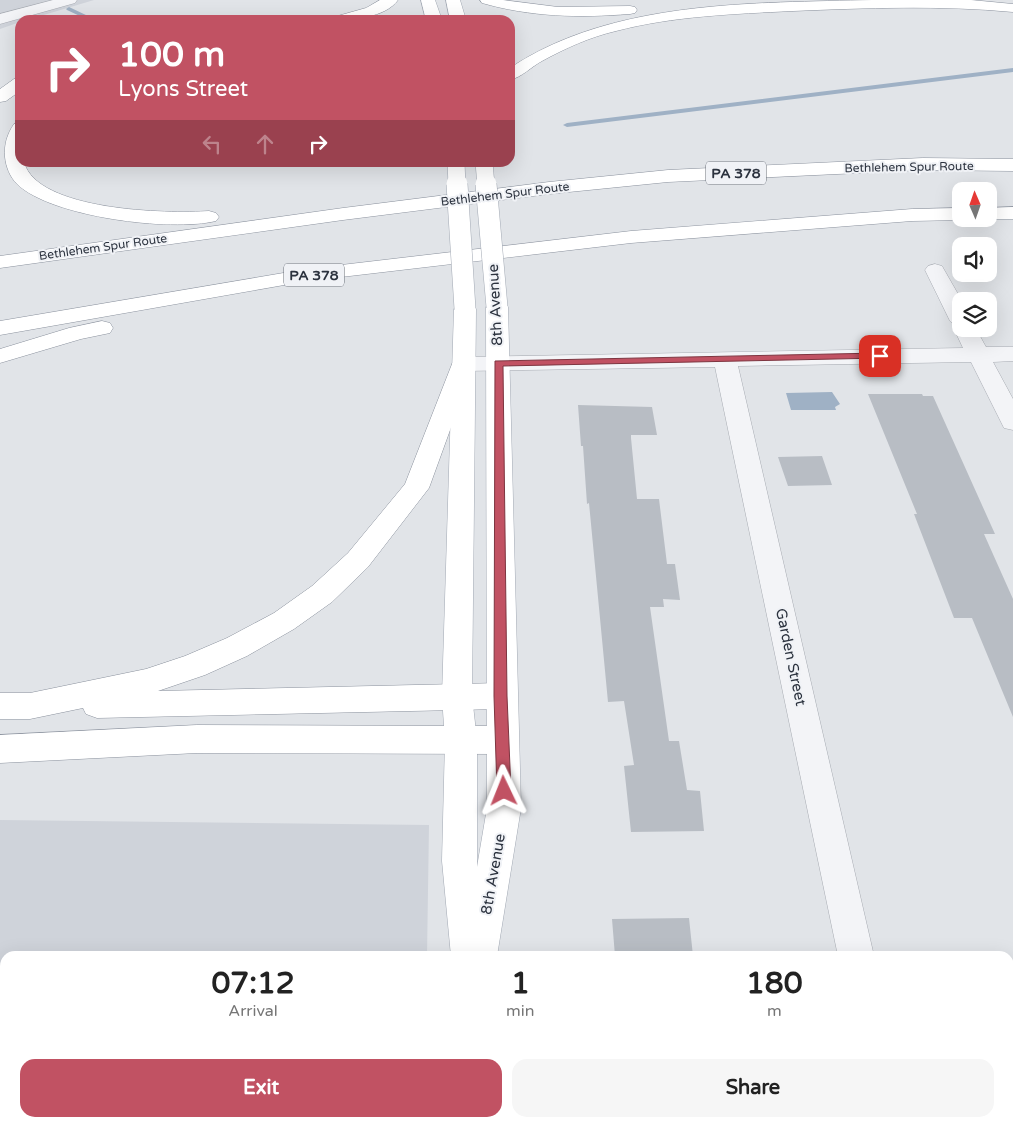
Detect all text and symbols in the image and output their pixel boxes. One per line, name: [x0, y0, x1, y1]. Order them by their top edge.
text: 100 m: [118, 34, 225, 76]
icon: right: [35, 35, 100, 100]
text: Lyons Street: [118, 76, 248, 102]
icon: left: [198, 130, 226, 158]
icon: ahead: [251, 130, 279, 158]
icon: right: [304, 130, 332, 158]
street label: Bethlehem Spur Route: [844, 159, 974, 175]
road number: PA 378: [706, 162, 766, 184]
street label: Bethlehem Spur Route: [440, 179, 570, 209]
north arrow: [952, 182, 998, 228]
map controls: [952, 182, 997, 337]
street label: Bethlehem Spur Route: [38, 231, 168, 263]
button: sound: [952, 237, 997, 282]
road number: PA 378: [284, 264, 344, 286]
street label: 8th Avenue: [484, 264, 506, 346]
button: layers: [952, 292, 997, 337]
pin: [859, 335, 901, 377]
icon: arrive: [866, 342, 894, 370]
street label: Garden Street: [772, 607, 810, 708]
position arrow: [477, 764, 529, 816]
street label: 8th Avenue: [477, 832, 509, 916]
text: 07:12: [211, 965, 295, 1002]
text: 1: [511, 965, 530, 1002]
text: 180: [746, 965, 803, 1002]
text: Arrival: [228, 1001, 278, 1021]
text: min: [506, 1001, 535, 1021]
text: m: [767, 1001, 782, 1021]
button: Exit: [20, 1059, 502, 1117]
button: Share: [512, 1059, 994, 1117]

